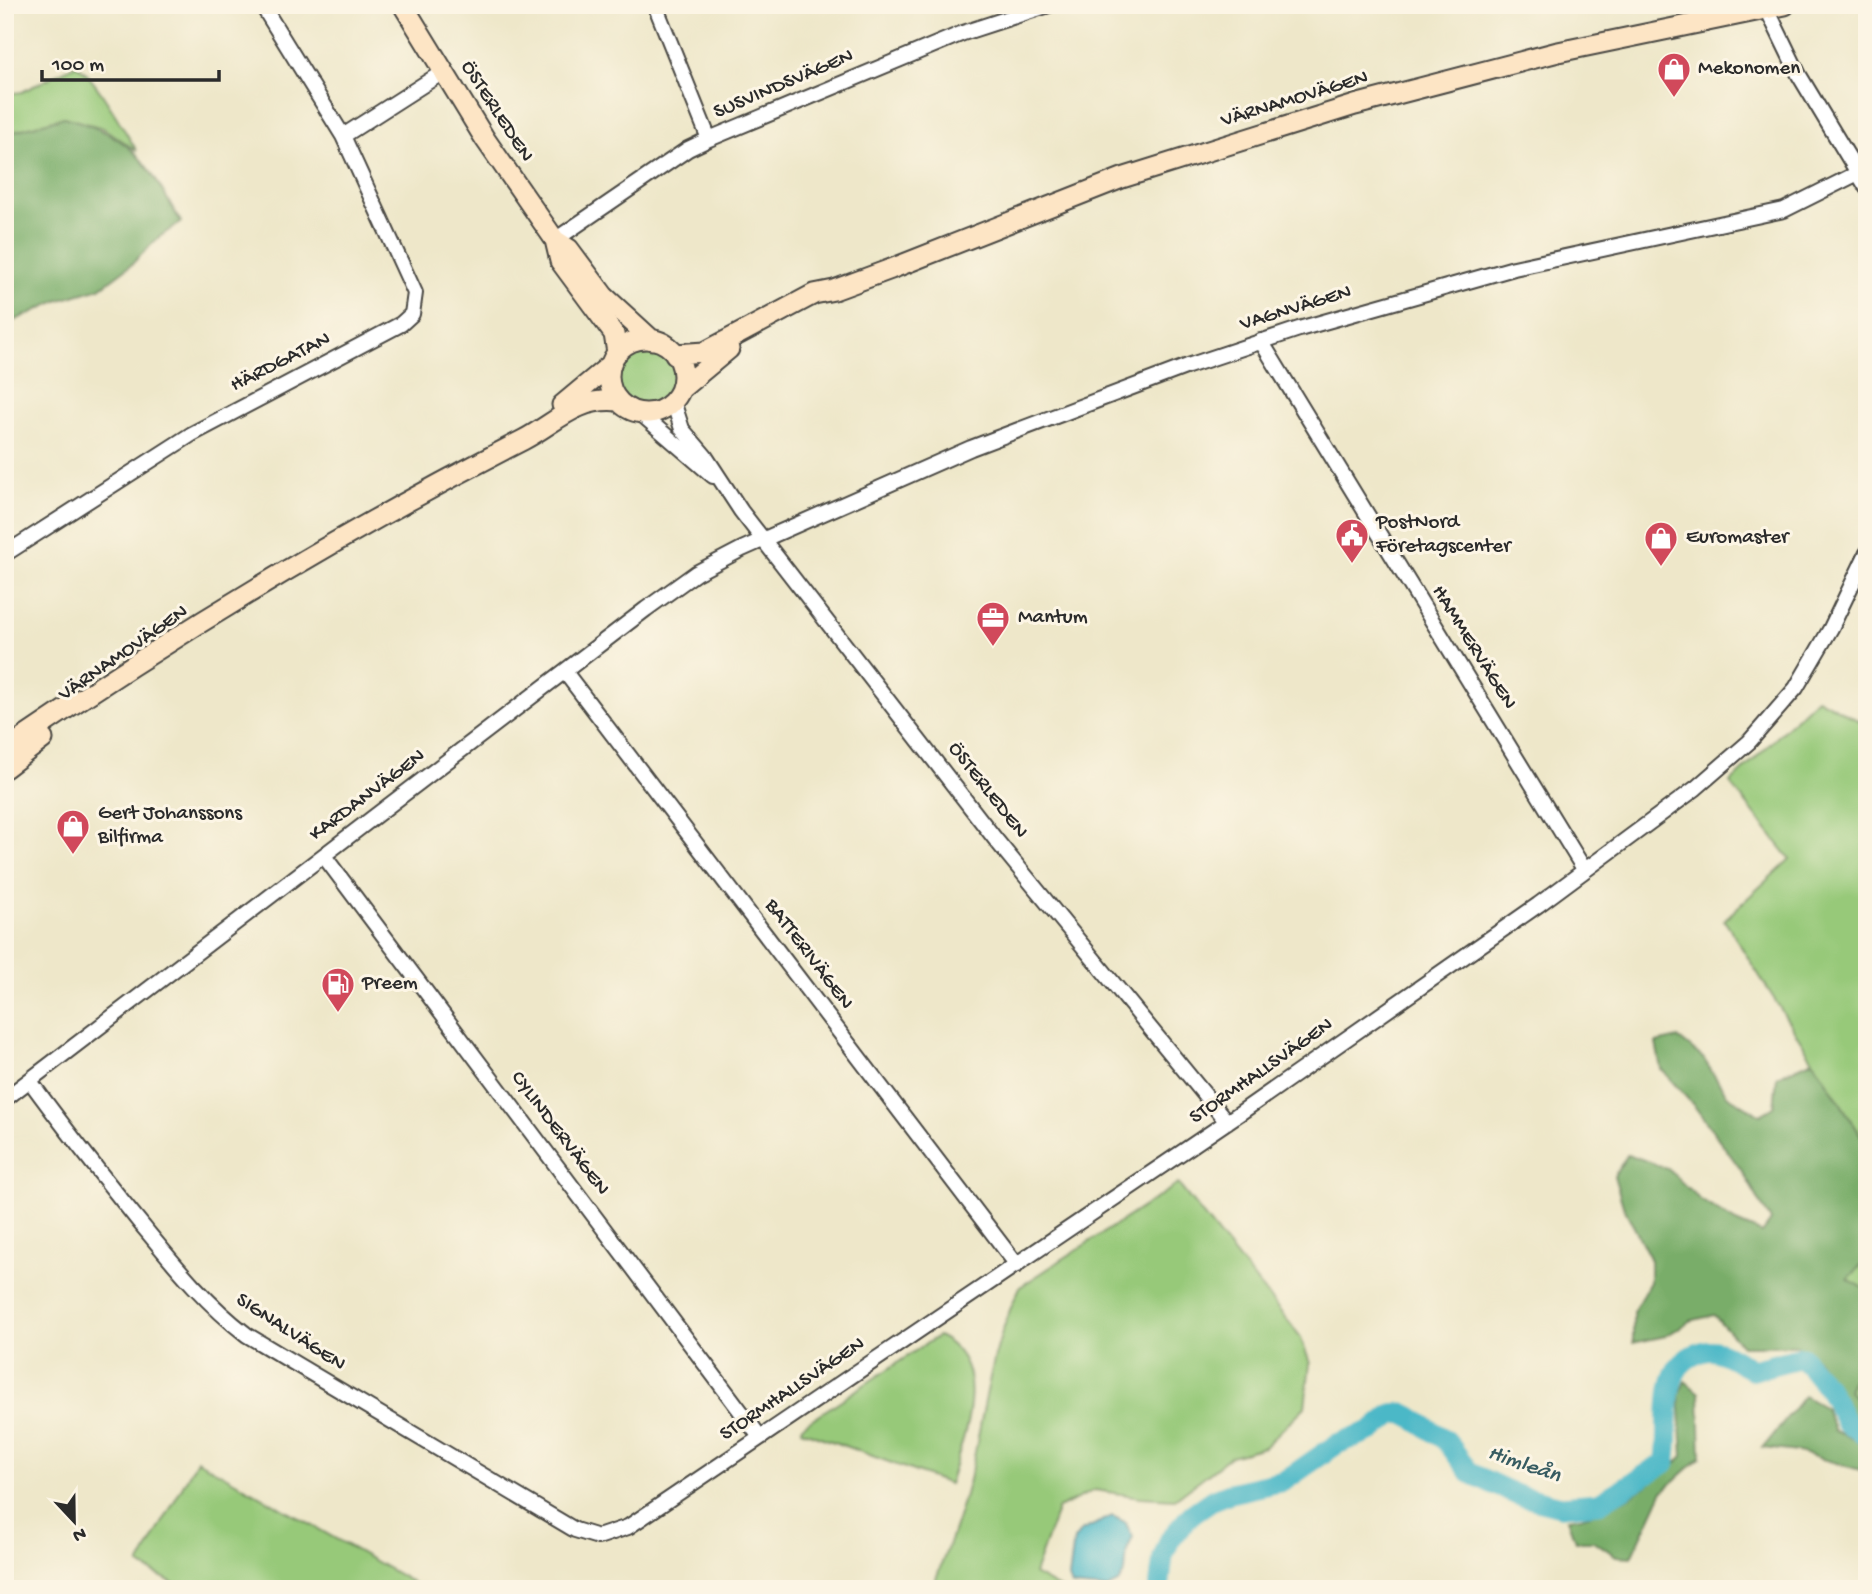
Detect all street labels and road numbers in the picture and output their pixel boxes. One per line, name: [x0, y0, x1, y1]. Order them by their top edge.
street label: SUSVINDSVÄGEN: [710, 44, 858, 126]
street label: ÖSTERLEDEN: [454, 57, 538, 167]
street label: VÄRNAMOVÄGEN: [1217, 66, 1372, 135]
street label: VAGNVÄGEN: [1236, 280, 1355, 338]
street label: HÄRDGATAN: [227, 327, 335, 399]
street label: HAMMERVÄGEN: [1425, 581, 1521, 715]
street label: VÄRNAMOVÄGEN: [54, 600, 194, 709]
street label: ÖSTERLEDEN: [941, 738, 1033, 844]
street label: KARDANVÄGEN: [305, 744, 431, 848]
street label: BATTERIVÄGEN: [758, 894, 858, 1015]
street label: STORMHALLSVÄGEN: [1185, 1013, 1339, 1131]
street label: CYLINDERVÄGEN: [504, 1067, 614, 1201]
street label: SIGNALVÄGEN: [230, 1288, 350, 1378]
street label: STORMHALLSVÄGEN: [716, 1332, 870, 1448]

